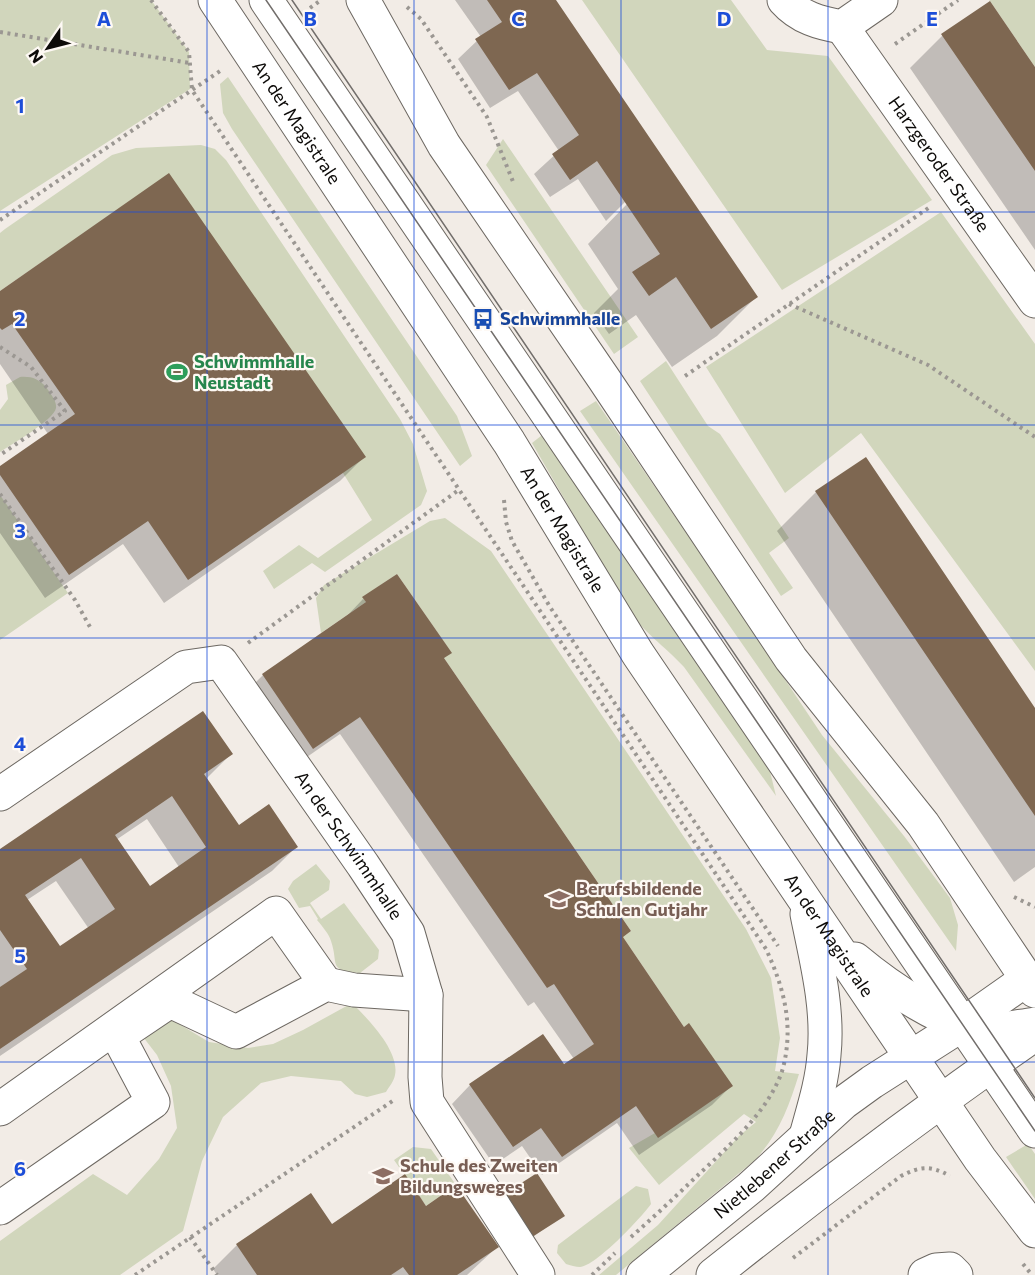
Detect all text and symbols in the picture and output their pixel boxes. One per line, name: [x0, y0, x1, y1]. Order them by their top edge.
text: A: [97, 6, 111, 30]
text: B: [303, 6, 317, 30]
text: C: [511, 6, 525, 30]
text: D: [717, 6, 731, 30]
text: E: [926, 6, 938, 30]
north arrow: [18, 18, 78, 78]
text: N: [24, 47, 47, 67]
street label: An der Magistrale: [248, 56, 346, 188]
street label: Harzgeroder Straße: [884, 92, 995, 236]
text: 1: [15, 93, 25, 117]
text: 2: [14, 306, 26, 330]
bus stop icon: Schwimmhalle: [471, 307, 495, 331]
place label: Schwimmhalle: [500, 307, 620, 329]
place label: Schwimmhalle Neustadt: [194, 350, 314, 393]
sports icon: Schwimmhalle Neustadt: [165, 360, 189, 384]
street label: An der Magistrale: [516, 462, 610, 596]
text: 3: [14, 518, 26, 542]
text: 4: [14, 731, 26, 755]
street label: An der Schwimmhalle: [291, 766, 408, 923]
street label: An der Magistrale: [780, 869, 879, 1001]
place label: Berufsbildende Schulen Gutjahr: [576, 877, 708, 920]
school or university icon: Berufsbildende Schulen Gutjahr: [547, 887, 571, 911]
text: 5: [14, 943, 26, 967]
street label: Nietlebener Straße: [709, 1104, 839, 1223]
place label: Schule des Zweiten Bildungsweges: [400, 1154, 558, 1197]
text: 6: [14, 1156, 26, 1180]
school or university icon: Schule des Zweiten Bildungsweges: [371, 1164, 395, 1188]

